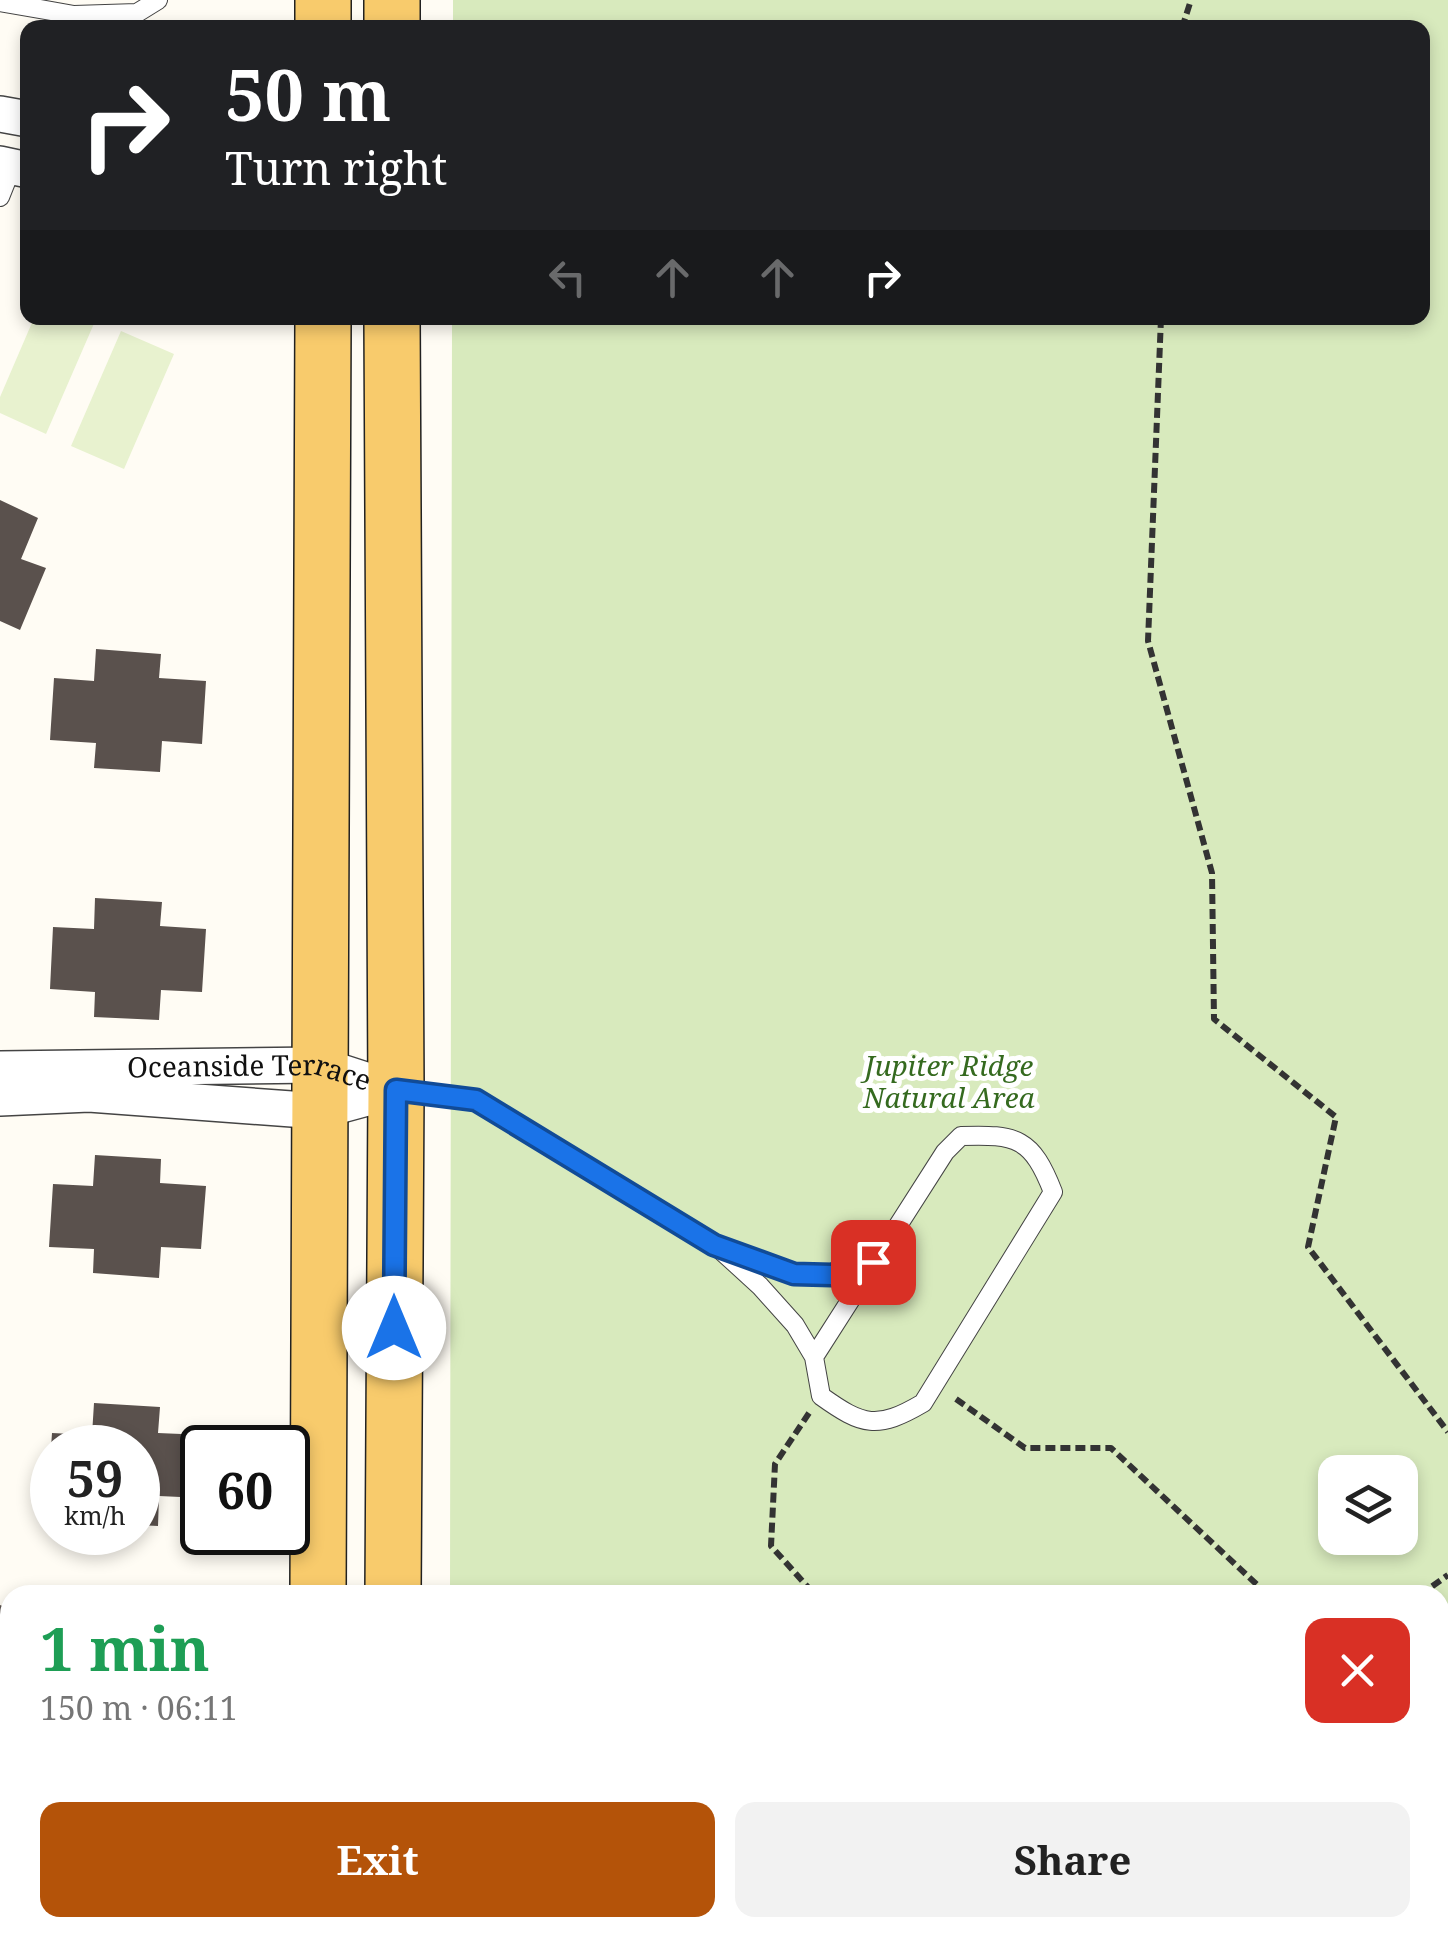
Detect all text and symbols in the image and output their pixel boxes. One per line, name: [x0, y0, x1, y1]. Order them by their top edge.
text: 50 m: [225, 46, 391, 142]
icon: right: [60, 60, 190, 190]
text: Turn right: [225, 137, 447, 198]
icon: left: [540, 250, 595, 305]
icon: ahead: [645, 250, 700, 305]
icon: ahead: [750, 250, 805, 305]
icon: right: [855, 250, 910, 305]
street label: Oceanside Terrace: [127, 1045, 376, 1099]
park label: Jupiter Ridge Natural Area: [860, 1046, 1036, 1116]
pin: [831, 1220, 916, 1305]
icon: arrive: [846, 1235, 901, 1290]
position arrow: [342, 1276, 446, 1380]
speed limit sign: 60: [180, 1425, 310, 1555]
text: 59: [67, 1444, 123, 1512]
map controls: [1318, 1455, 1418, 1555]
button: layers: [1318, 1455, 1418, 1555]
text: km/h: [64, 1498, 126, 1532]
text: 1 min: [40, 1607, 210, 1689]
button: close: [1305, 1618, 1410, 1723]
text: 150 m · 06:11: [40, 1686, 238, 1729]
button: Exit: [40, 1802, 715, 1917]
button: Share: [735, 1802, 1410, 1917]

